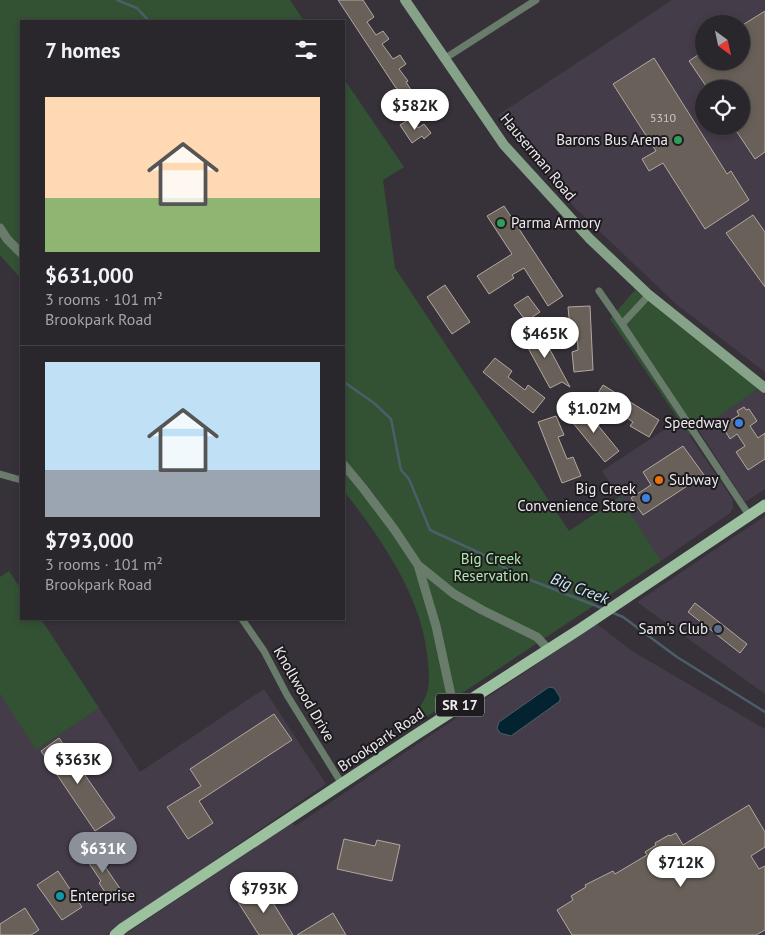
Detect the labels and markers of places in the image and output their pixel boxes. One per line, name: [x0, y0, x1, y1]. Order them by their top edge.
pin: $582K: [380, 88, 450, 131]
place label: Barons Bus Arena: [556, 130, 668, 149]
marker: Barons Bus Arena: [672, 134, 684, 146]
place label: Parma Armory: [511, 213, 601, 232]
marker: Parma Armory: [495, 217, 507, 229]
pin: $465K: [510, 316, 580, 359]
pin: $1.02M: [553, 392, 635, 434]
place label: Speedway: [664, 413, 729, 432]
marker: Speedway: [733, 417, 745, 429]
place label: Subway: [669, 470, 718, 489]
marker: Subway: [653, 474, 665, 486]
place label: Big Creek Convenience Store: [517, 479, 637, 515]
marker: Big Creek Convenience Store: [640, 492, 652, 504]
place label: Sam's Club: [639, 619, 708, 638]
marker: Sam's Club: [712, 623, 724, 635]
pin: $363K: [43, 742, 113, 785]
pin: $631K: [68, 832, 138, 874]
pin: $712K: [646, 846, 716, 888]
pin: $793K: [229, 872, 299, 914]
place label: Enterprise: [70, 886, 135, 905]
marker: Enterprise: [54, 890, 66, 902]

